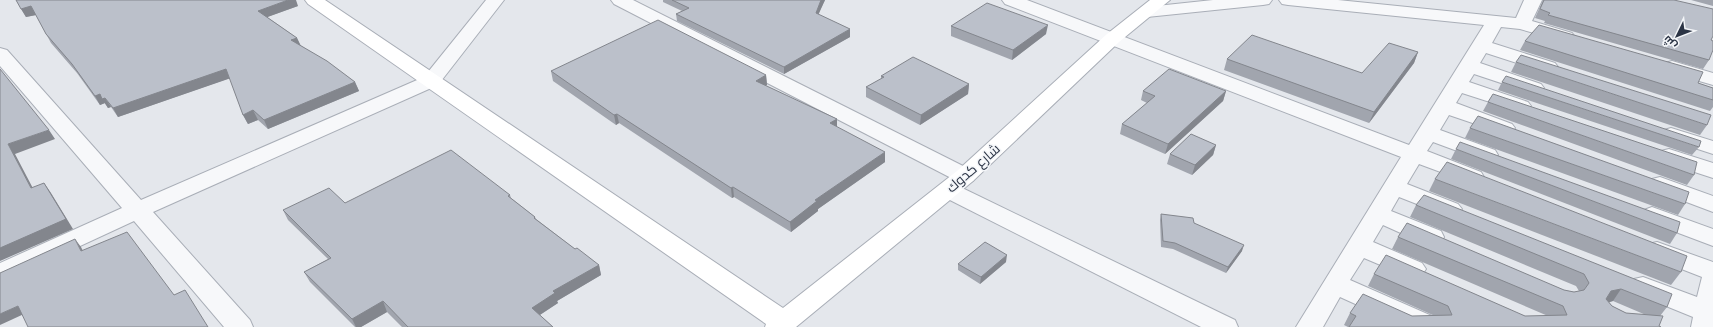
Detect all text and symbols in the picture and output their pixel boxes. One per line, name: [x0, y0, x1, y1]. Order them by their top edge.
north arrow: [1657, 16, 1697, 56]
text: ش: [1660, 33, 1680, 53]
street label: شارع كدوك: [942, 140, 1004, 196]

